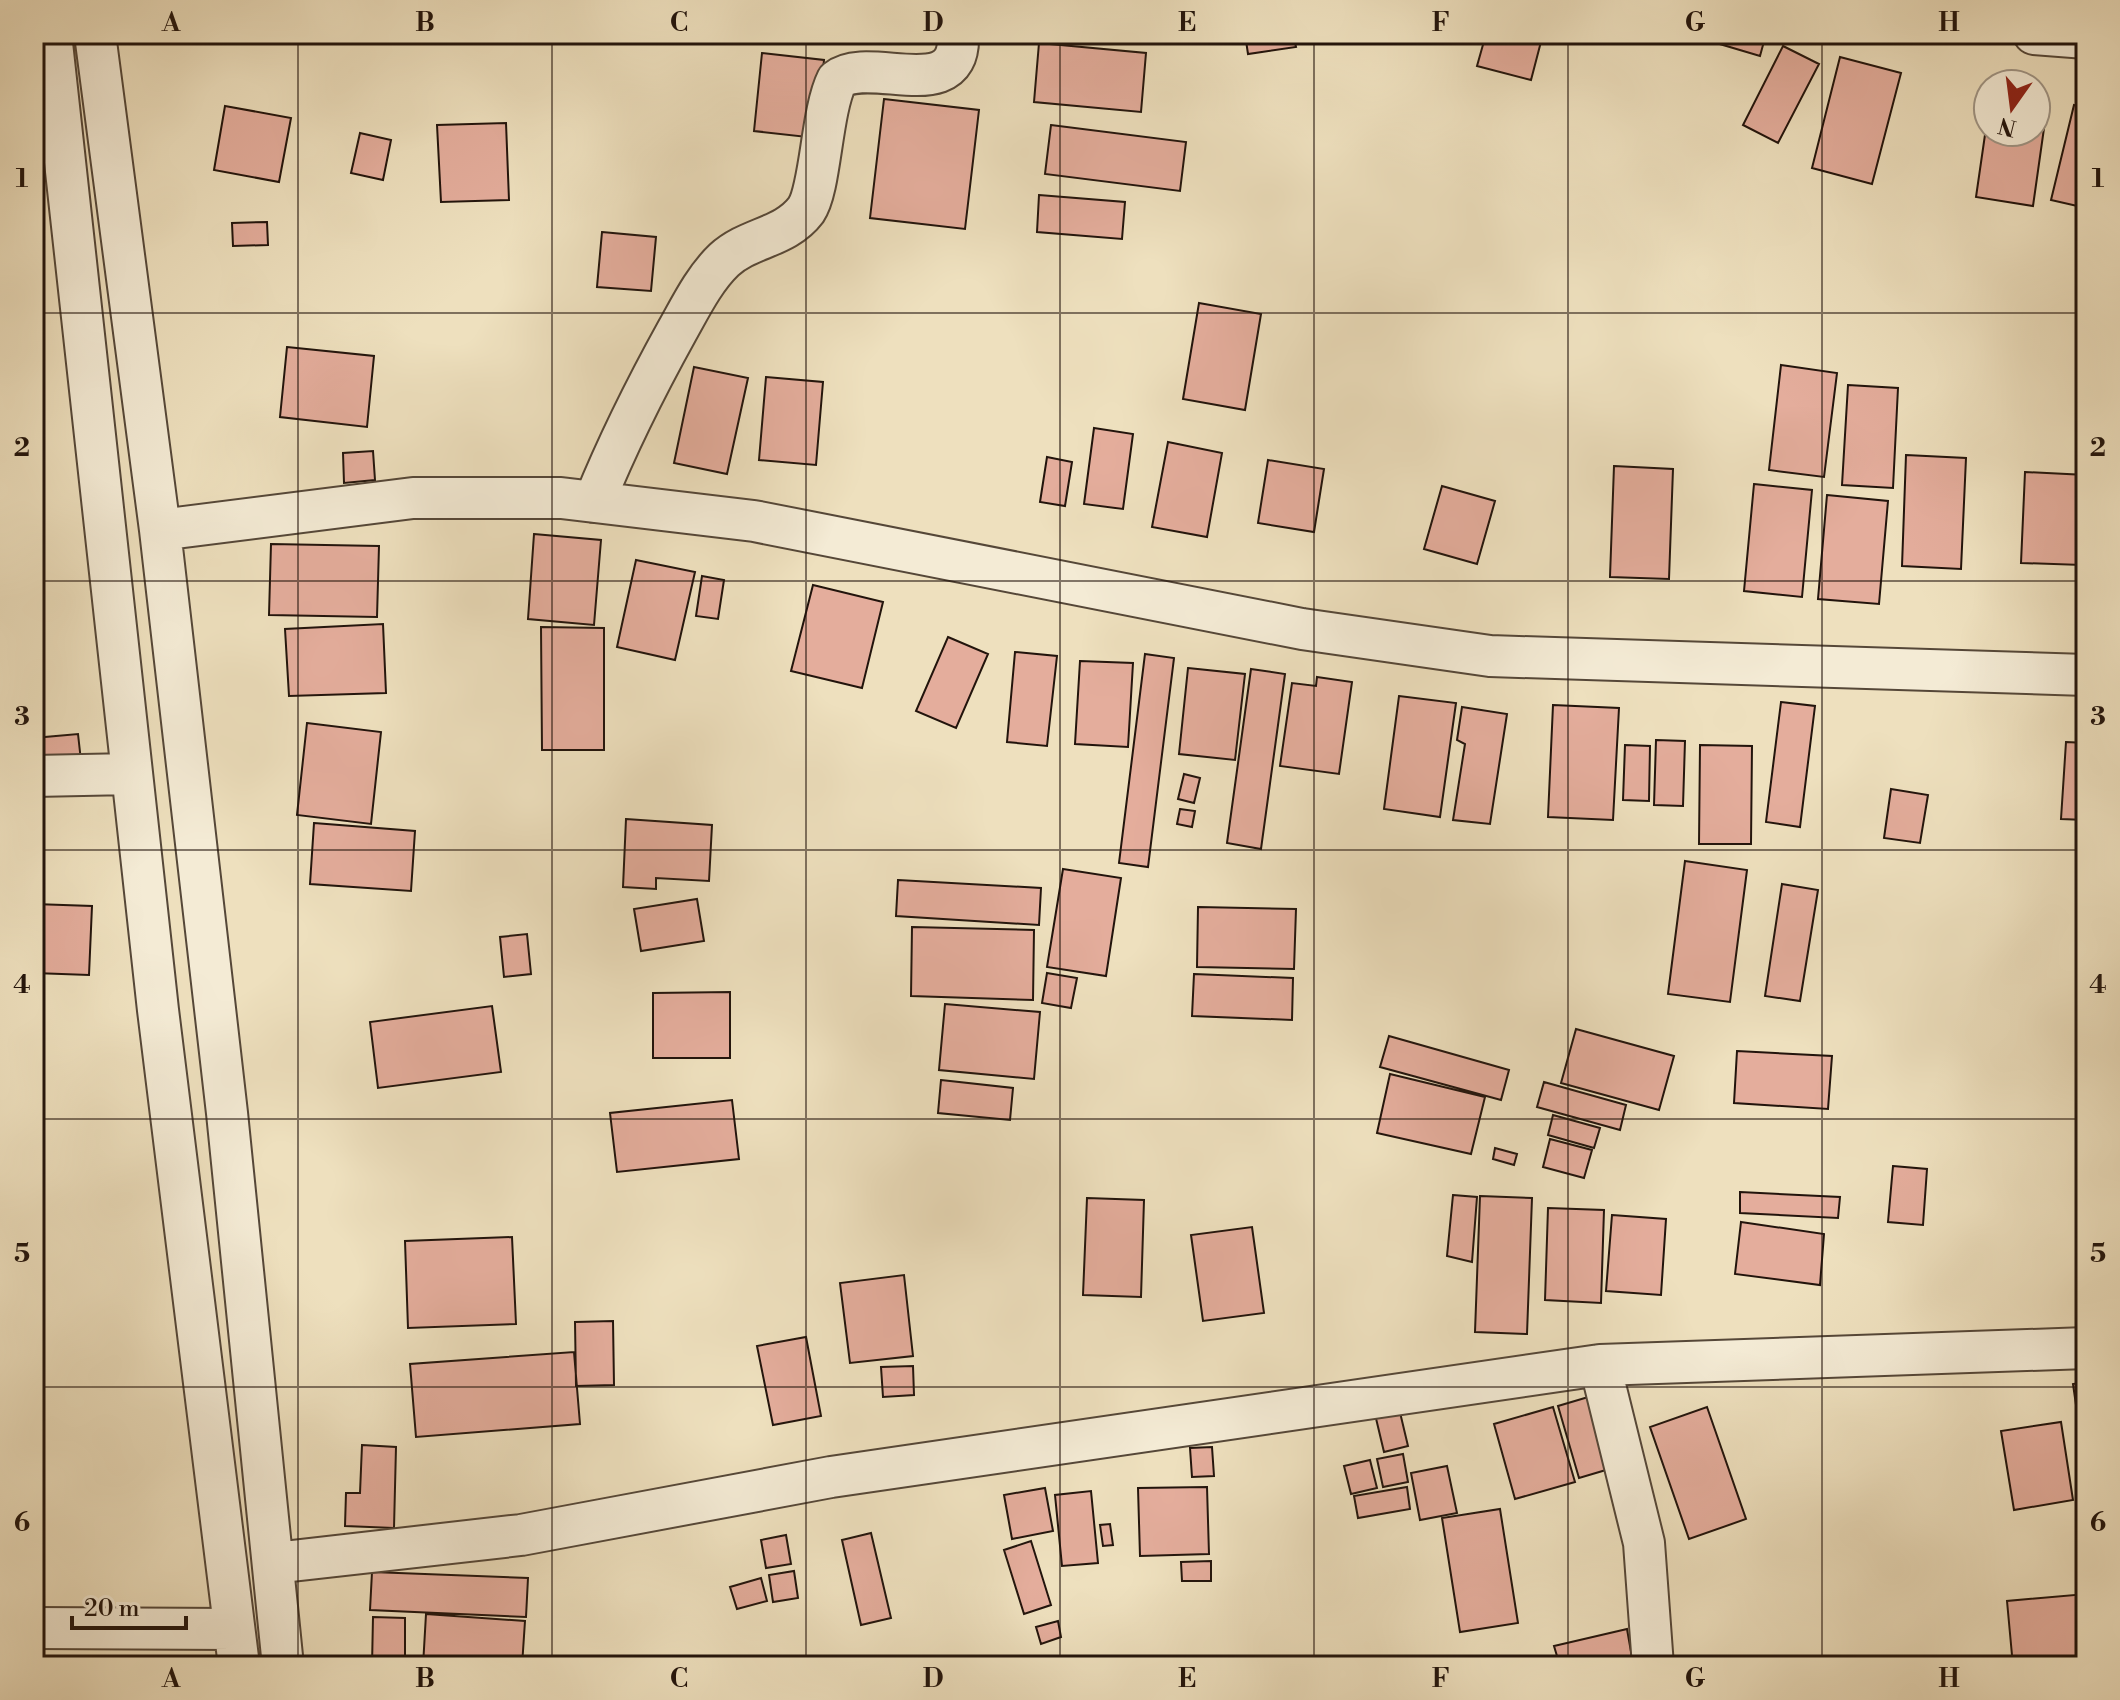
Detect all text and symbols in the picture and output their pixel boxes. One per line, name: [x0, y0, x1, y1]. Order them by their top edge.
text: A: [161, 7, 181, 39]
text: B: [415, 7, 435, 39]
text: C: [670, 7, 688, 39]
text: D: [923, 7, 943, 39]
text: E: [1178, 7, 1196, 39]
text: F: [1432, 7, 1450, 39]
text: G: [1685, 7, 1706, 39]
text: H: [1938, 7, 1960, 39]
north arrow: [1972, 68, 2052, 148]
text: N: [1995, 111, 2019, 141]
text: 1: [16, 163, 29, 195]
text: 1: [2092, 163, 2105, 195]
text: 2: [14, 432, 30, 464]
text: 2: [2090, 432, 2106, 464]
text: 3: [14, 701, 30, 733]
text: 3: [2090, 701, 2106, 733]
text: 4: [13, 969, 31, 1001]
text: 4: [2089, 969, 2107, 1001]
text: 5: [14, 1238, 30, 1270]
text: 5: [2090, 1238, 2106, 1270]
text: 6: [14, 1507, 30, 1539]
text: 6: [2090, 1507, 2106, 1539]
scale bar: [72, 1580, 186, 1630]
text: 20 m: [84, 1594, 140, 1624]
text: A: [161, 1663, 181, 1695]
text: B: [415, 1663, 435, 1695]
text: C: [670, 1663, 688, 1695]
text: D: [923, 1663, 943, 1695]
text: E: [1178, 1663, 1196, 1695]
text: F: [1432, 1663, 1450, 1695]
text: G: [1685, 1663, 1706, 1695]
text: H: [1938, 1663, 1960, 1695]

